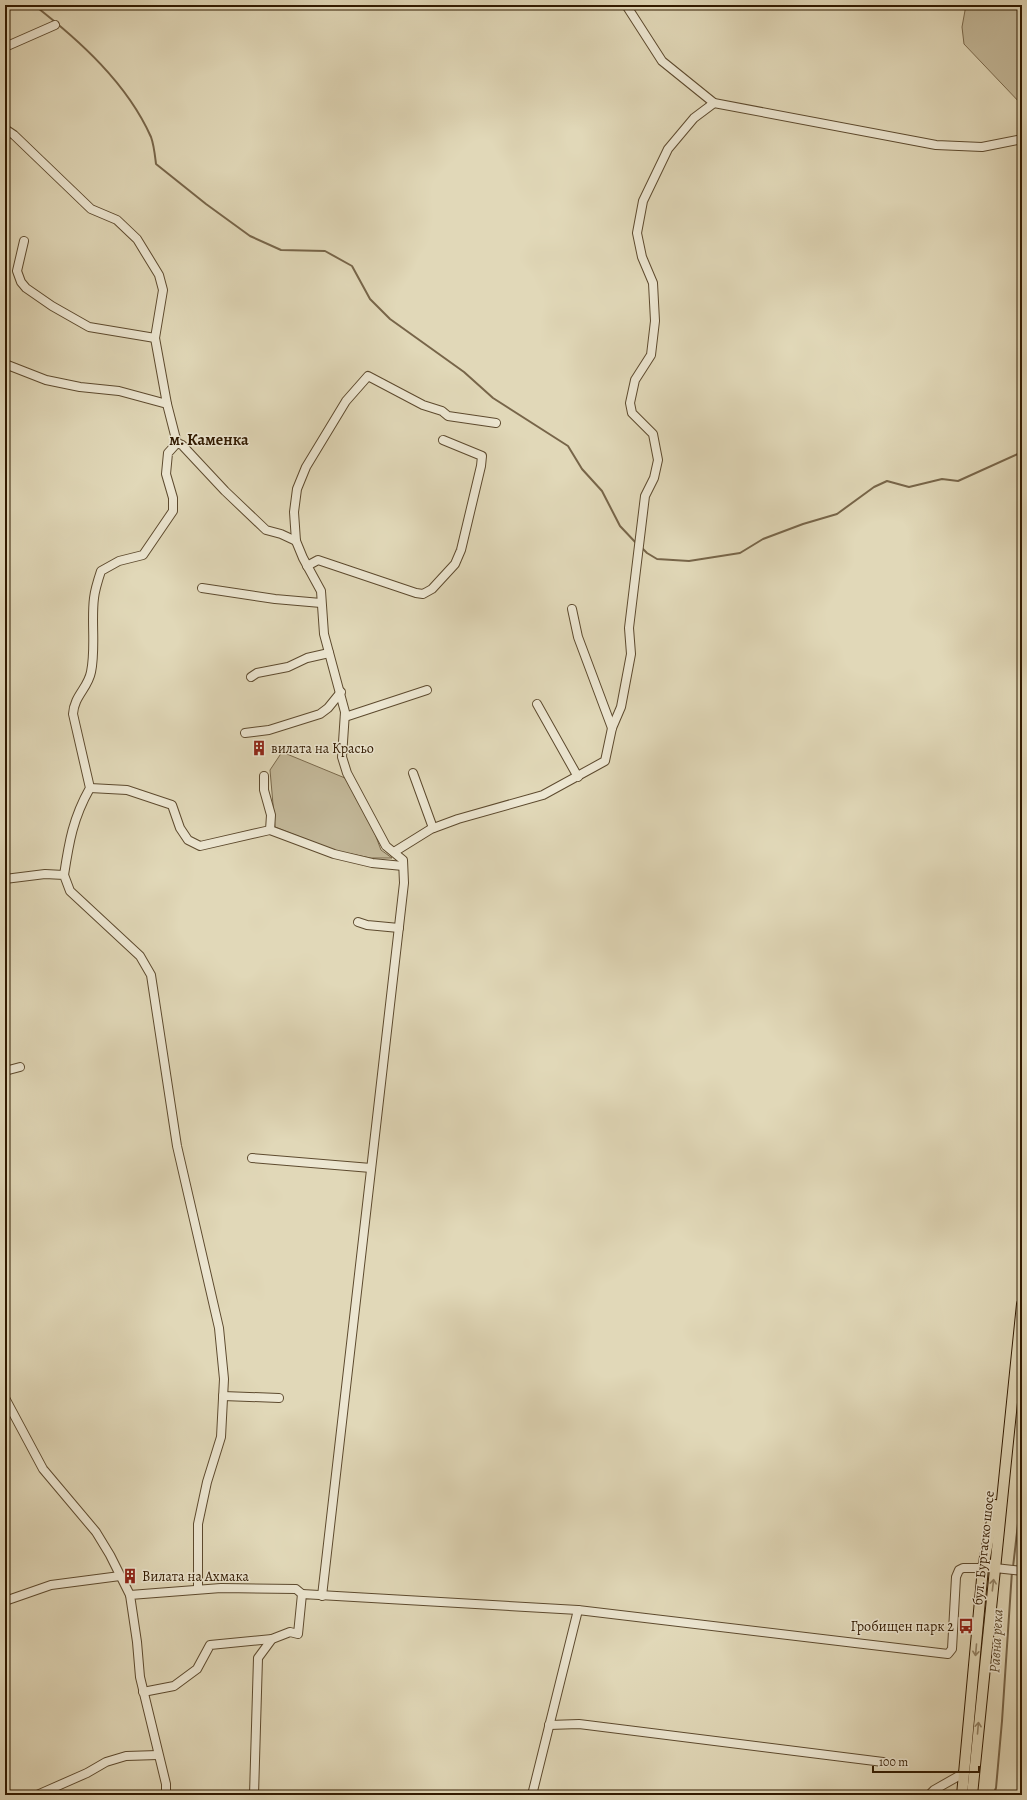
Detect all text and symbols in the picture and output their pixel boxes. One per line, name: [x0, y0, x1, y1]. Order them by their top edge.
district label: м. Каменка: [169, 429, 249, 451]
building icon: вилата на Красьо: [250, 739, 268, 757]
place label: вилата на Красьо: [271, 739, 374, 758]
street label: бул. Бургаско шосе: [968, 1490, 999, 1606]
building icon: Вилата на Ахмака: [121, 1567, 139, 1585]
place label: Вилата на Ахмака: [142, 1567, 250, 1586]
one-way arrow: [990, 1579, 997, 1592]
water label: Равна река: [984, 1608, 1008, 1673]
place label: Гробищен парк 2: [850, 1617, 954, 1636]
bus stop icon: Гробищен парк 2: [957, 1617, 975, 1635]
one-way arrow: [972, 1643, 979, 1656]
one-way arrow: [974, 1722, 982, 1735]
scale bar: [873, 1748, 979, 1774]
text: 100 m: [879, 1754, 908, 1770]

